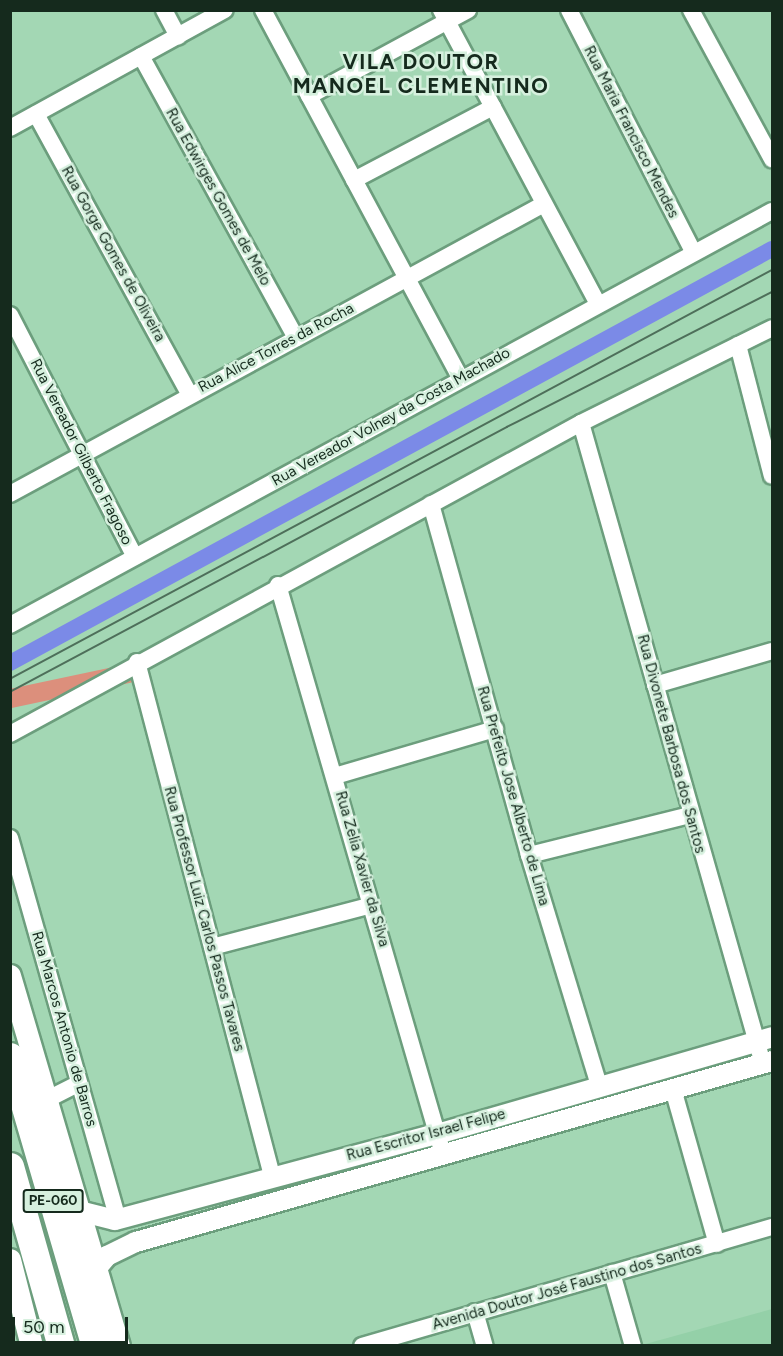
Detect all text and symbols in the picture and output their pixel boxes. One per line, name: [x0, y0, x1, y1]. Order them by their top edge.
street label: Rua Maria Francisco Mendes: [580, 43, 682, 221]
district label: VILA DOUTOR MANOEL CLEMENTINO: [293, 49, 549, 99]
street label: Rua Edwirges Gomes de Melo: [162, 105, 274, 289]
street label: Rua Gorge Gomes de Oliveira: [57, 163, 169, 345]
street label: Rua Alice Torres da Rocha: [195, 299, 357, 397]
street label: Rua Vereador Volney da Costa Machado: [269, 344, 513, 490]
street label: Rua Vereador Gilberto Fragoso: [26, 356, 136, 548]
street label: Rua Divonete Barbosa dos Santos: [633, 633, 709, 855]
street label: Rua Prefeito Jose Alberto de Lima: [473, 684, 553, 908]
street label: Rua Professor Luiz Carlos Passos Tavares: [160, 785, 248, 1053]
street label: Rua Zelia Xavier da Silva: [331, 789, 393, 949]
street label: Rua Marcos Antonio de Barros: [27, 929, 101, 1129]
street label: Rua Escritor Israel Felipe: [345, 1105, 507, 1165]
road number: PE-060: [22, 1190, 84, 1212]
street label: Avenida Doutor José Faustino dos Santos: [430, 1240, 704, 1334]
scale bar: [15, 1305, 130, 1343]
text: 50 m: [23, 1316, 65, 1338]

